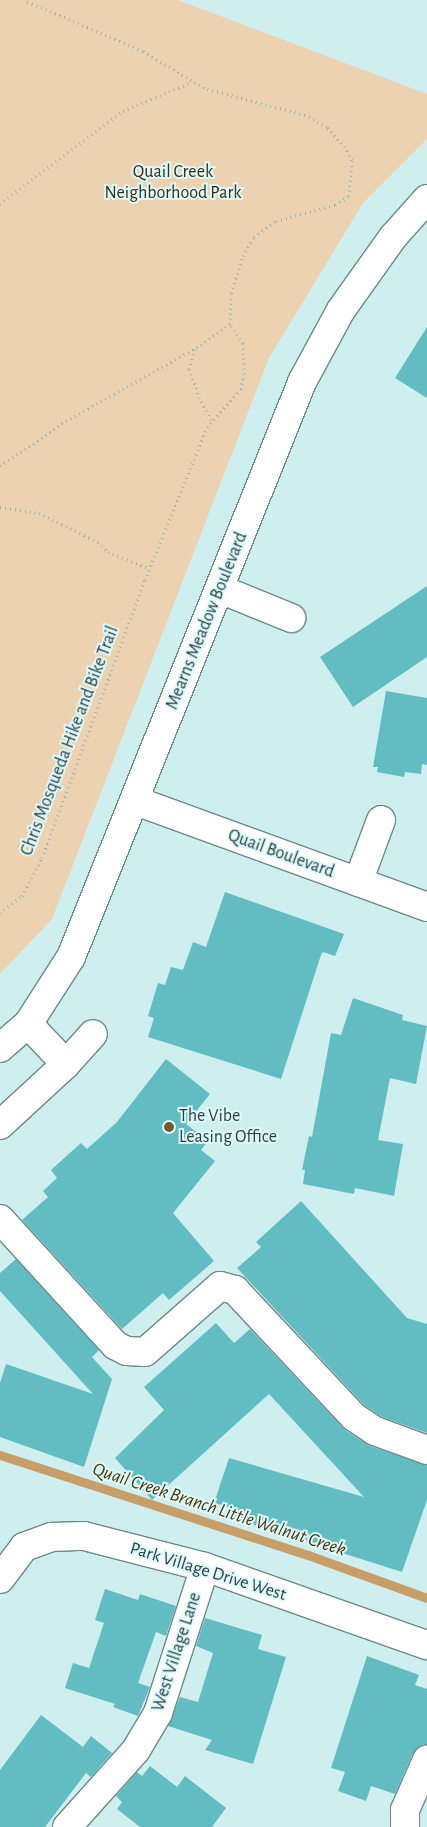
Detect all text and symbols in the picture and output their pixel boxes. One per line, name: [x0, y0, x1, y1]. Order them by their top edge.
park label: Quail Creek Neighborhood Park: [105, 162, 241, 204]
street label: Mearns Meadow Boulevard: [162, 529, 252, 713]
street label: Chris Mosqueda Hike and Bike Trail: [16, 623, 124, 859]
street label: Quail Boulevard: [225, 825, 337, 883]
place label: The Vibe Leasing Office: [179, 1106, 277, 1148]
marker: The Vibe Leasing Office: [163, 1121, 175, 1133]
water label: Quail Creek Branch Little Walnut Creek: [89, 1458, 349, 1562]
street label: Park Village Drive West: [127, 1538, 289, 1606]
street label: West Village Lane: [148, 1590, 206, 1714]

